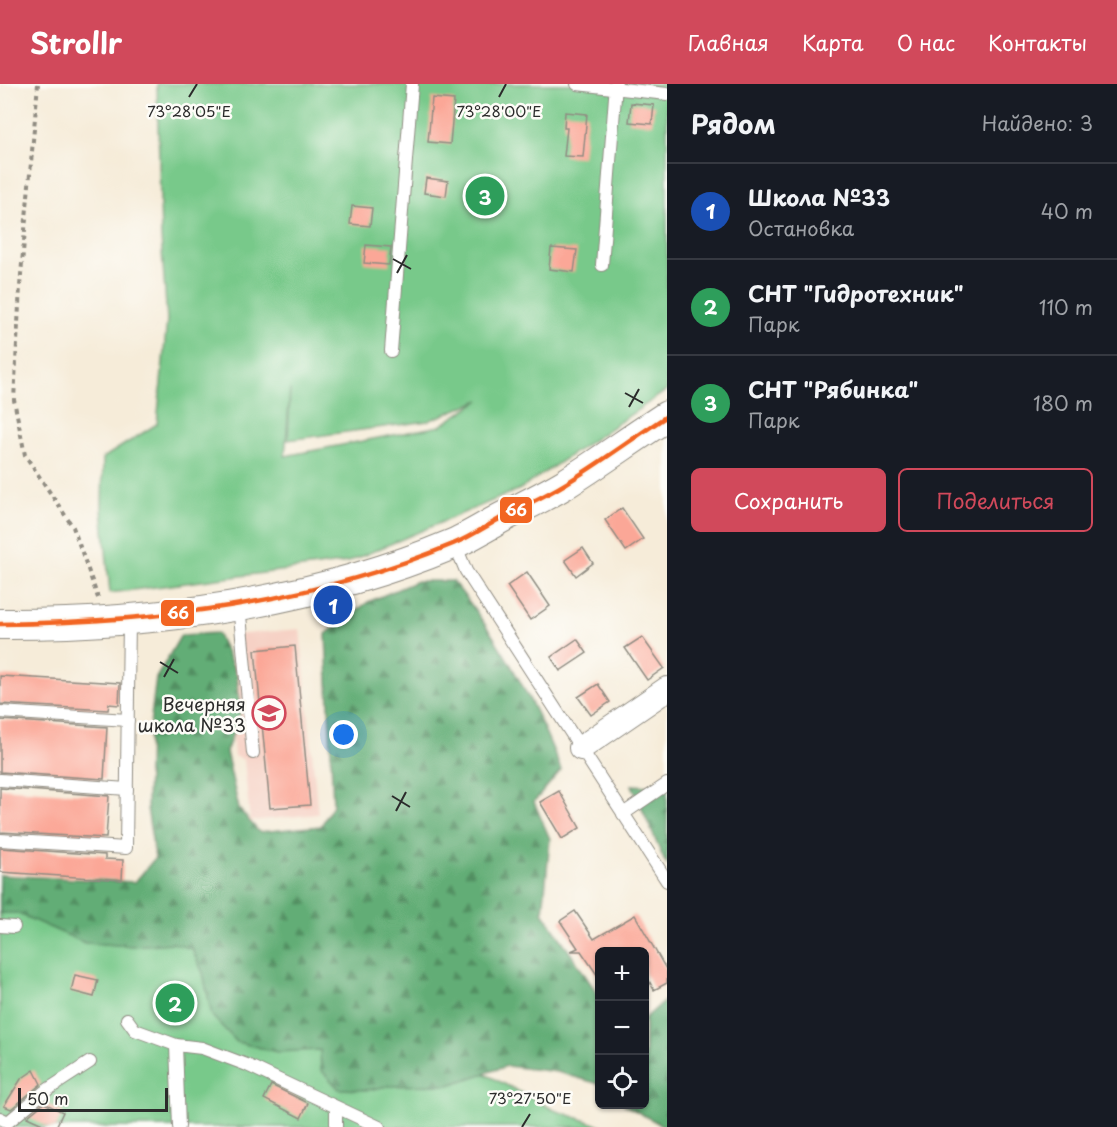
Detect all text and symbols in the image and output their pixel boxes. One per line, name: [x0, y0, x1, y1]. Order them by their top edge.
text: Strollr: [30, 21, 122, 64]
text: Главная: [688, 26, 769, 58]
text: Карта: [802, 26, 864, 58]
text: О нас: [897, 26, 955, 58]
text: Контакты: [988, 26, 1087, 58]
text: 73°28'05"E: [147, 99, 231, 122]
text: 73°28'00"E: [456, 99, 542, 122]
text: Рядом: [691, 104, 776, 143]
text: Найдено: 3: [982, 108, 1093, 138]
pin: 3: [466, 174, 504, 218]
text: Школа №33: [748, 180, 890, 213]
text: 1: [706, 196, 715, 226]
text: 40 m: [1041, 196, 1093, 226]
text: Остановка: [748, 213, 854, 243]
text: СНТ "Гидротехник": [748, 276, 964, 309]
text: 2: [703, 292, 718, 322]
text: 110 m: [1039, 292, 1093, 322]
text: Парк: [748, 309, 800, 339]
text: СНТ "Рябинка": [748, 372, 918, 405]
text: 3: [704, 388, 717, 418]
text: 180 m: [1033, 388, 1093, 418]
text: Парк: [748, 405, 800, 435]
button: Сохранить: [691, 468, 886, 532]
button: Поделиться: [898, 468, 1093, 532]
line badge: 66: [499, 496, 533, 524]
text: 66: [505, 497, 527, 521]
pin: 1: [314, 582, 352, 628]
line badge: 66: [160, 599, 195, 627]
text: 66: [167, 600, 189, 624]
place label: Вечерняя школа №33: [137, 690, 246, 738]
school or university icon: Вечерняя школа №33: [251, 695, 287, 731]
your location: [329, 720, 358, 749]
map controls: [595, 947, 649, 1109]
button: +: [595, 947, 649, 1001]
pin: 2: [156, 980, 195, 1026]
button: −: [595, 1001, 649, 1055]
button: locate: [595, 1055, 649, 1109]
scale bar: [18, 1085, 168, 1112]
text: 50 m: [27, 1086, 68, 1110]
text: 73°27'50"E: [489, 1086, 571, 1109]

